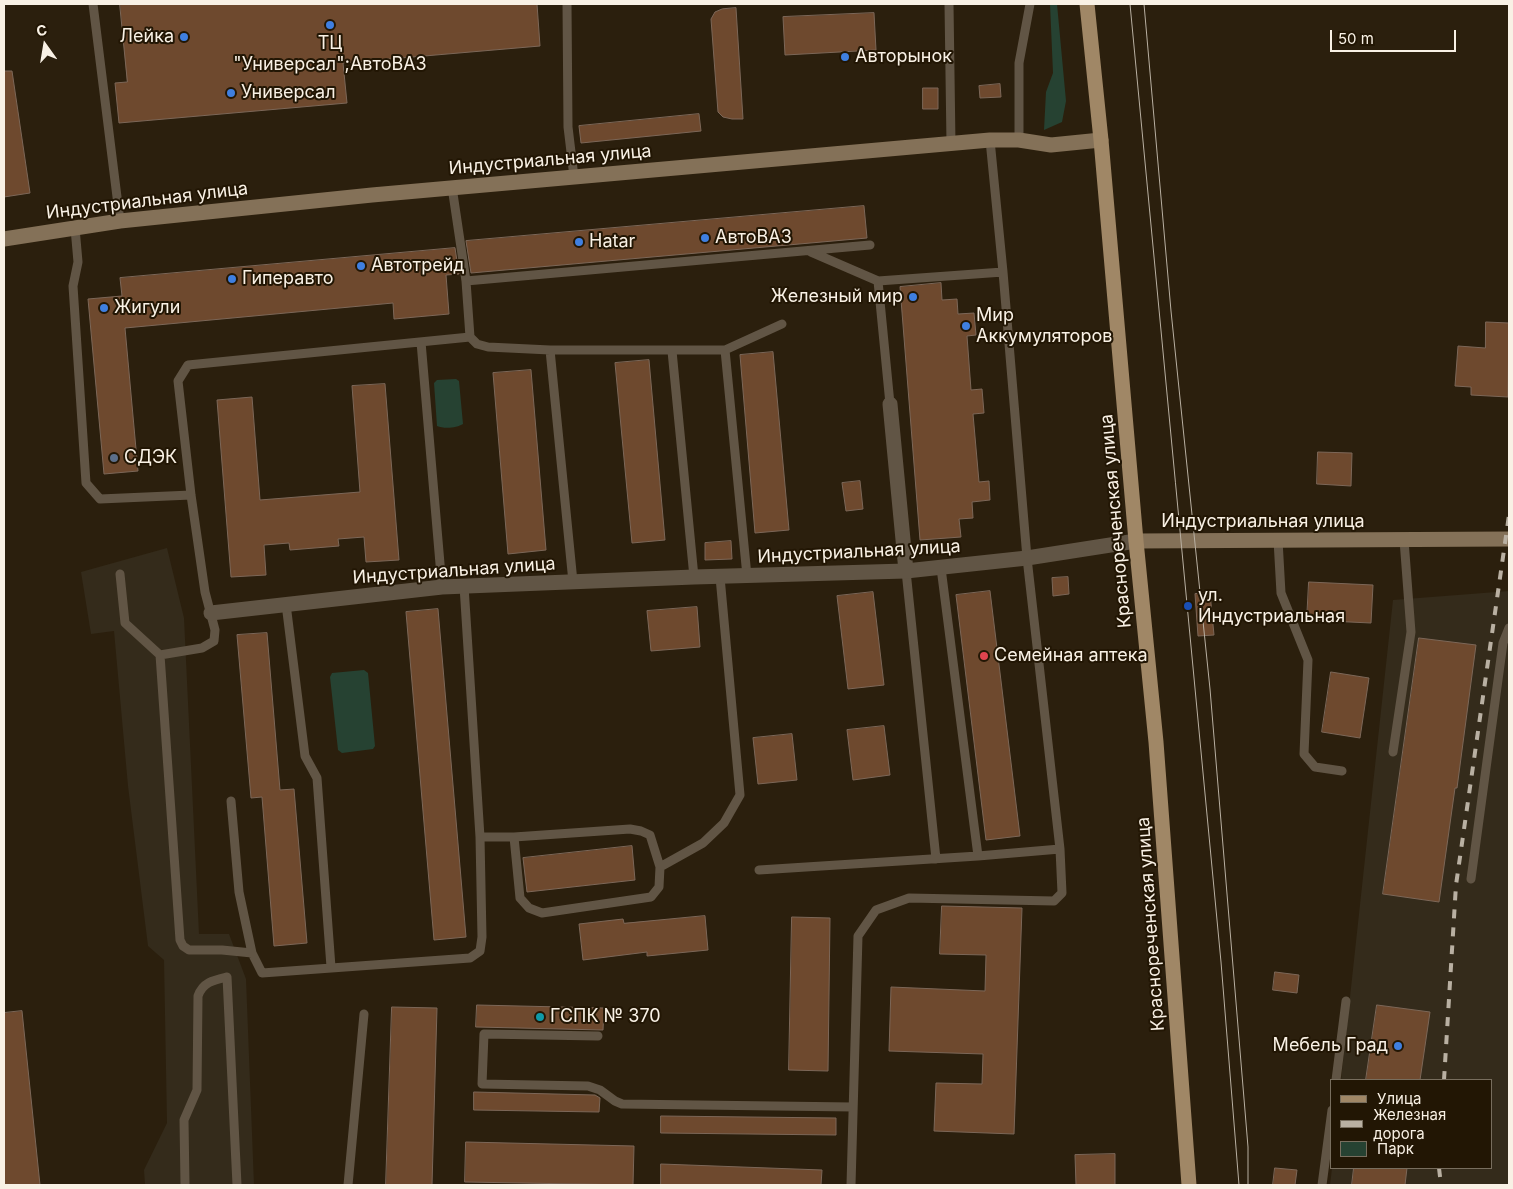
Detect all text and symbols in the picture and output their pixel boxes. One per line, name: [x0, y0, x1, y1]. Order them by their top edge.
marker: ТЦ "Универсал";АвтоВАЗ: [324, 19, 336, 31]
north arrow: [20, 20, 70, 70]
text: С: [35, 20, 48, 39]
scale bar: [1333, 20, 1459, 52]
place label: Лейка: [120, 26, 174, 48]
text: 50 m: [1338, 29, 1374, 48]
marker: Лейка: [178, 31, 190, 43]
place label: ТЦ "Универсал";АвтоВАЗ: [233, 33, 427, 76]
place label: Авторынок: [855, 46, 952, 68]
marker: Авторынок: [839, 51, 851, 63]
place label: Универсал: [241, 82, 335, 104]
marker: Универсал: [225, 87, 237, 99]
street label: Индустриальная улица: [448, 140, 652, 180]
street label: Индустриальная улица: [45, 178, 249, 224]
place label: АвтоВАЗ: [715, 227, 792, 249]
place label: Hatar: [589, 231, 635, 253]
marker: АвтоВАЗ: [699, 232, 711, 244]
marker: Hatar: [573, 236, 585, 248]
place label: Автотрейд: [371, 255, 465, 277]
marker: Автотрейд: [355, 260, 367, 272]
place label: Гиперавто: [242, 268, 333, 290]
marker: Гиперавто: [226, 273, 238, 285]
place label: Железный мир: [771, 286, 903, 308]
marker: Железный мир: [907, 291, 919, 303]
place label: Жигули: [114, 297, 180, 319]
marker: Жигули: [98, 302, 110, 314]
place label: Мир Аккумуляторов: [976, 305, 1112, 348]
marker: Мир Аккумуляторов: [960, 320, 972, 332]
street label: Краснореченская улица: [1096, 413, 1136, 629]
place label: СДЭК: [124, 447, 177, 469]
marker: СДЭК: [108, 452, 120, 464]
street label: Индустриальная улица: [1161, 511, 1365, 533]
street label: Индустриальная улица: [757, 536, 961, 568]
street label: Индустриальная улица: [352, 553, 556, 589]
place label: ул. Индустриальная: [1198, 585, 1345, 628]
marker: ул. Индустриальная: [1182, 600, 1194, 612]
place label: Семейная аптека: [994, 645, 1148, 667]
marker: Семейная аптека: [978, 650, 990, 662]
street label: Краснореченская улица: [1133, 816, 1169, 1032]
place label: ГСПК № 370: [550, 1006, 661, 1028]
marker: ГСПК № 370: [534, 1011, 546, 1023]
place label: Мебель Град: [1273, 1035, 1388, 1057]
marker: Мебель Град: [1392, 1040, 1404, 1052]
legend: [1330, 1079, 1493, 1169]
text: Улица: [1377, 1089, 1421, 1108]
text: Железная дорога: [1373, 1105, 1446, 1143]
text: Парк: [1377, 1139, 1414, 1158]

